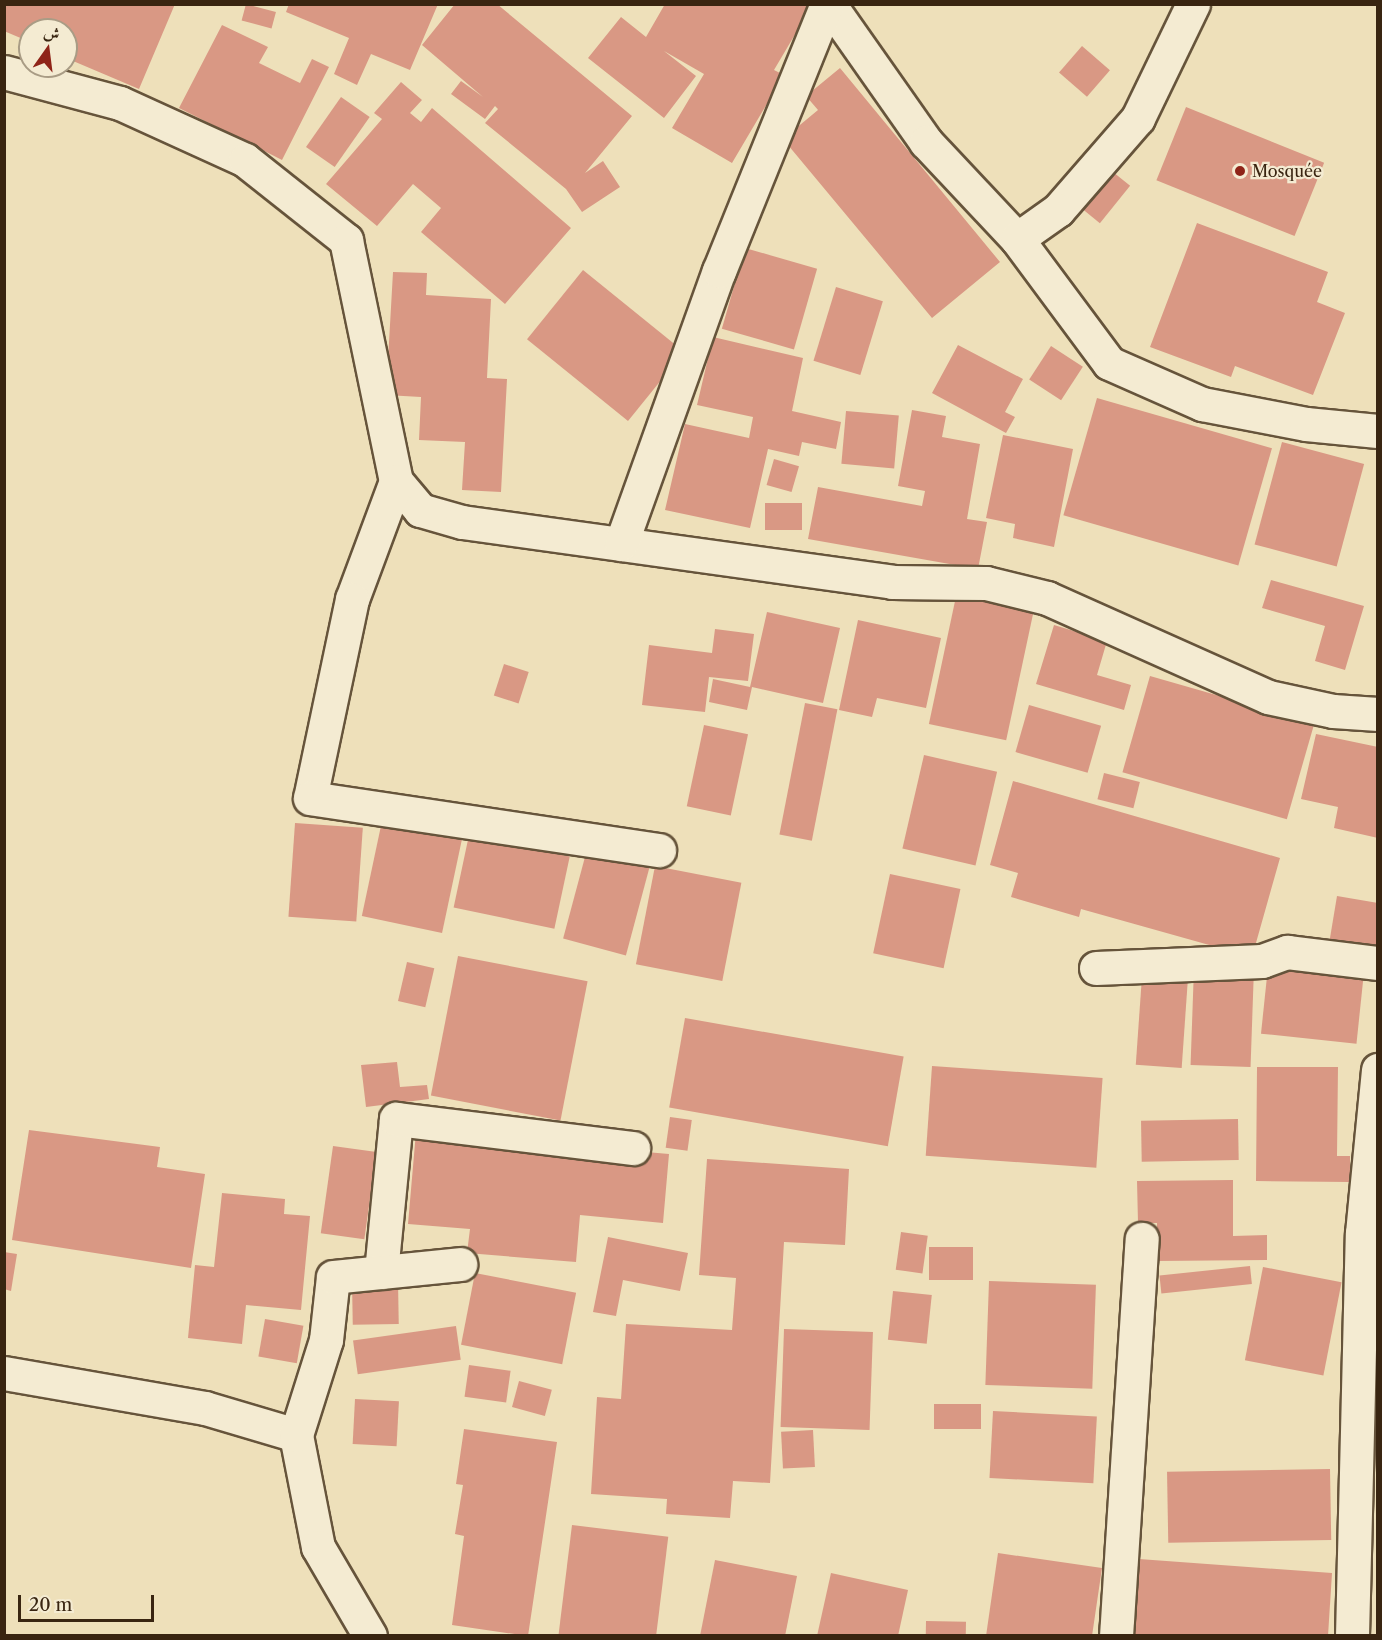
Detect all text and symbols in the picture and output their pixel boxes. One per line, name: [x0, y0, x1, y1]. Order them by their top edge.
north arrow: [18, 18, 78, 78]
text: ش: [42, 21, 62, 44]
place label: Mosquée: [1252, 161, 1322, 181]
marker: Mosquée: [1233, 164, 1247, 178]
scale bar: [21, 1583, 158, 1621]
text: 20 m: [29, 1594, 72, 1616]

